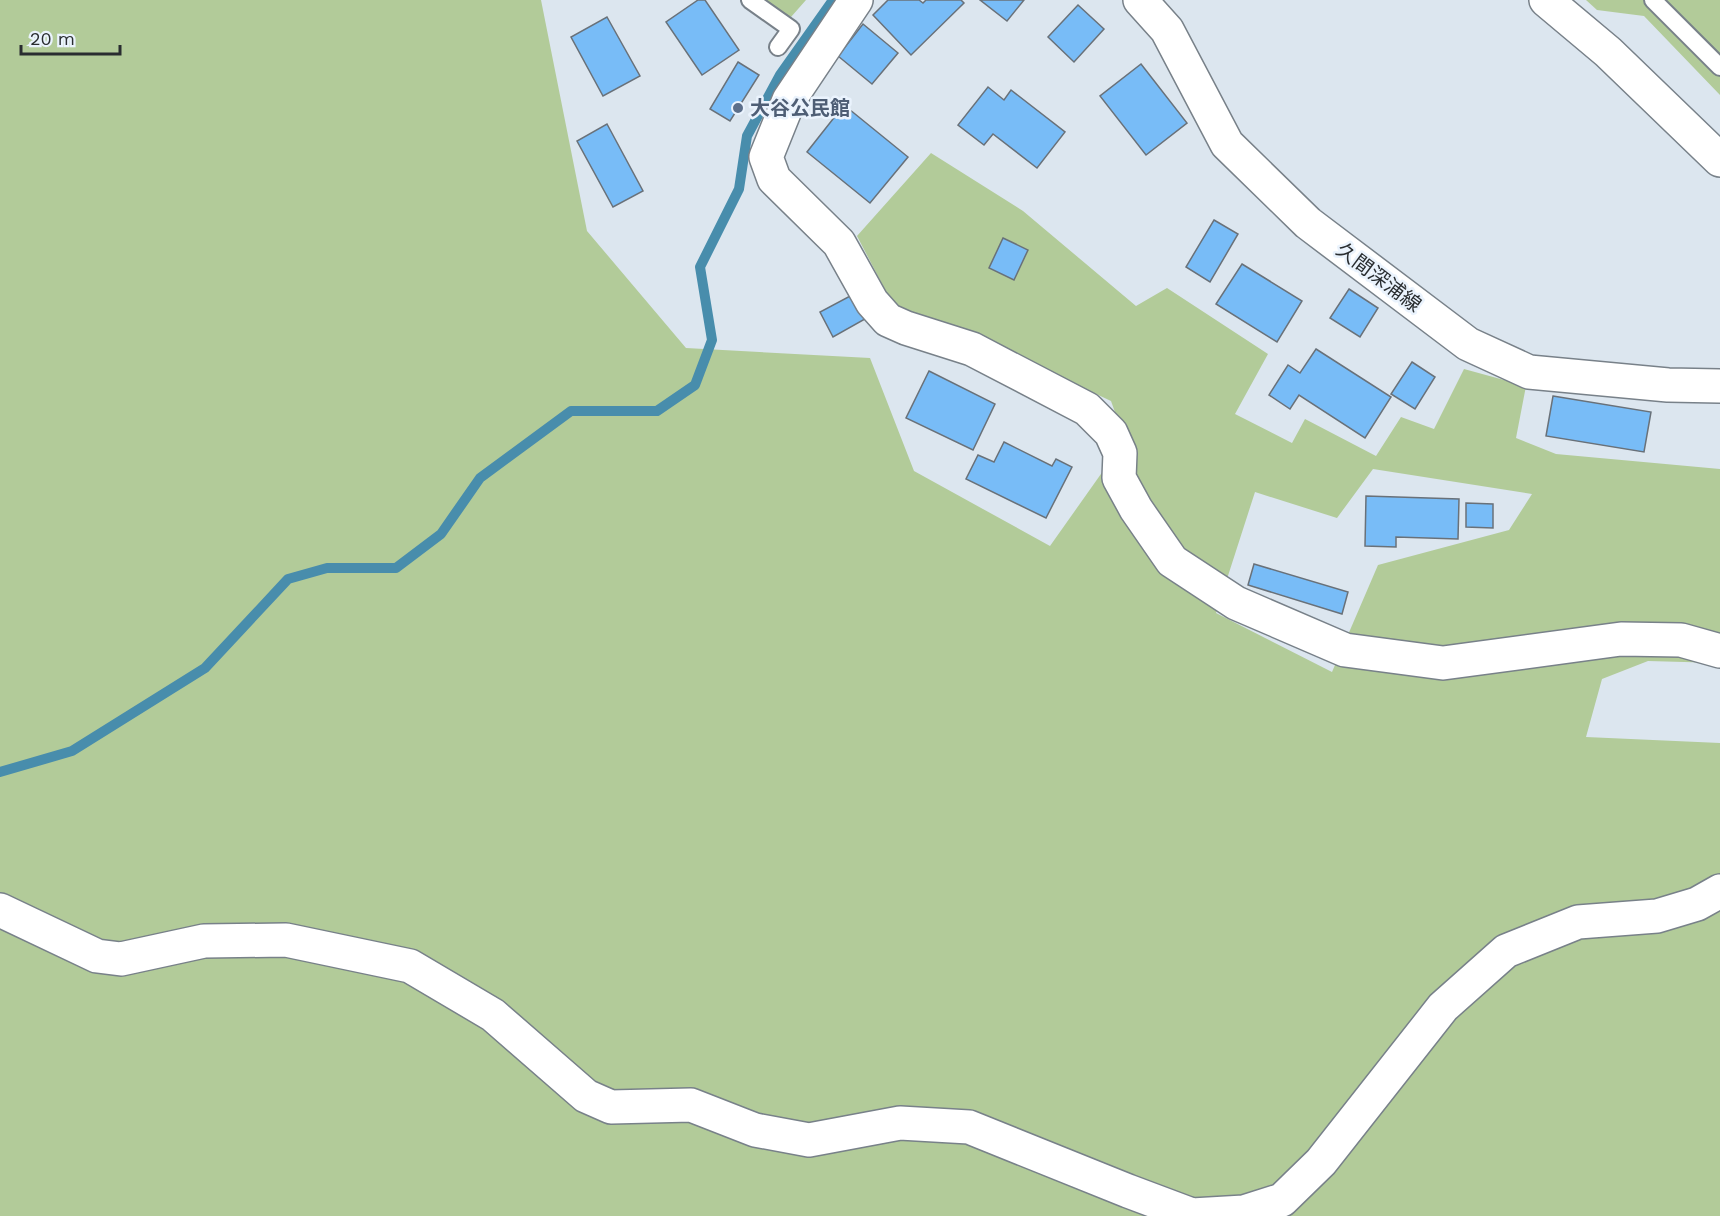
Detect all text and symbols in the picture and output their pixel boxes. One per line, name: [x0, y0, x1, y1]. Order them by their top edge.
scale bar: [21, 18, 120, 56]
text: 20 m: [30, 28, 75, 49]
place label: 大谷公民館: [750, 96, 850, 120]
marker: 大谷公民館: [731, 101, 745, 115]
street label: 久間深浦線: [1332, 237, 1426, 317]

